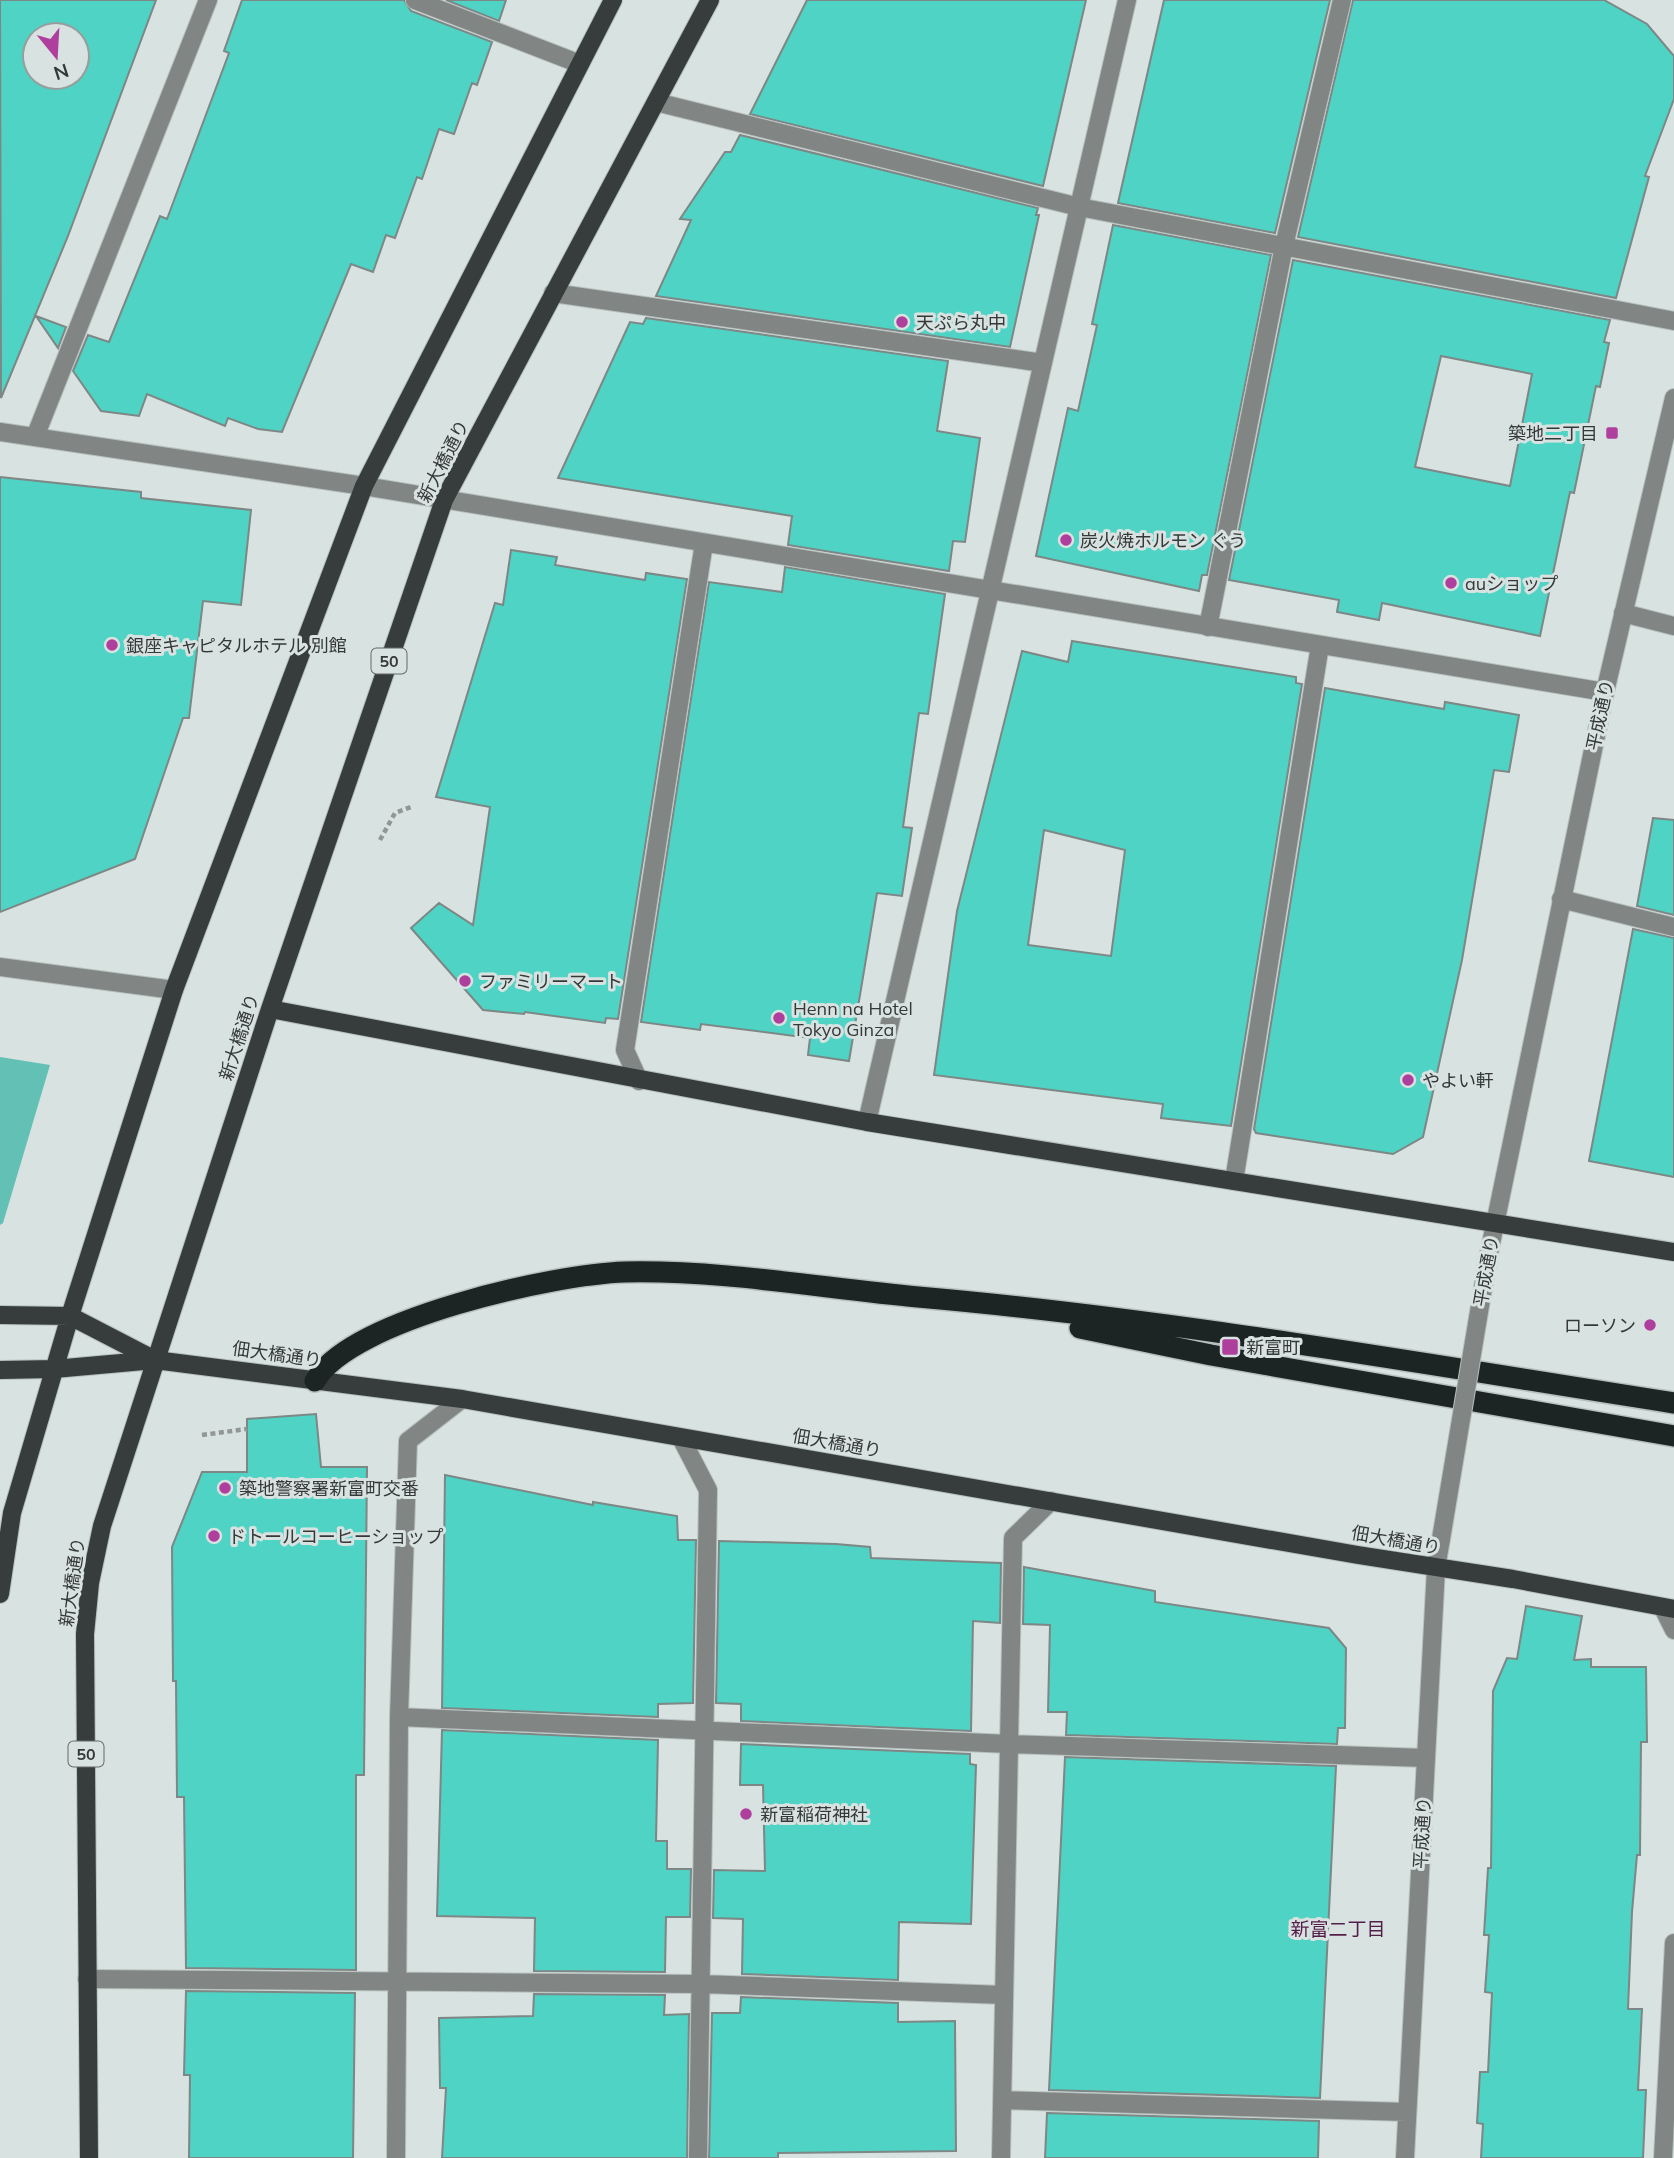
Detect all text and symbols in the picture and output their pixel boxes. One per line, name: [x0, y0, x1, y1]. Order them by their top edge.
north arrow: [21, 21, 91, 91]
text: N: [51, 59, 72, 86]
place label: 天ぷら丸中: [916, 311, 1006, 334]
marker: 天ぷら丸中: [894, 314, 910, 330]
street label: 新大橋通り: [412, 416, 474, 506]
place label: 築地二丁目: [1508, 422, 1598, 445]
marker: 築地二丁目: [1604, 425, 1620, 441]
place label: 炭火焼ホルモン ぐう: [1080, 529, 1246, 552]
marker: 炭火焼ホルモン ぐう: [1058, 532, 1074, 548]
place label: auショップ: [1465, 572, 1558, 595]
marker: auショップ: [1443, 575, 1459, 591]
place label: 銀座キャピタルホテル 別館: [126, 634, 347, 657]
marker: 銀座キャピタルホテル 別館: [104, 637, 120, 653]
road number: 50: [372, 648, 406, 674]
street label: 平成通り: [1581, 677, 1619, 753]
place label: ファミリーマート: [479, 970, 623, 993]
marker: ファミリーマート: [457, 973, 473, 989]
street label: 新大橋通り: [214, 991, 264, 1083]
place label: Henn na Hotel Tokyo Ginza: [793, 997, 913, 1041]
marker: Henn na Hotel Tokyo Ginza: [771, 1010, 787, 1026]
place label: やよい軒: [1422, 1069, 1494, 1092]
marker: やよい軒: [1400, 1072, 1416, 1088]
street label: 平成通り: [1468, 1234, 1504, 1308]
place label: ローソン: [1564, 1314, 1636, 1337]
marker: ローソン: [1642, 1317, 1658, 1333]
street label: 佃大橋通り: [231, 1336, 323, 1372]
place label: 新富町: [1246, 1336, 1300, 1359]
marker: 新富町: [1220, 1337, 1240, 1357]
street label: 佃大橋通り: [791, 1424, 883, 1462]
place label: 築地警察署新富町交番: [239, 1477, 419, 1500]
marker: 築地警察署新富町交番: [217, 1480, 233, 1496]
street label: 佃大橋通り: [1350, 1521, 1442, 1559]
place label: ドトールコーヒーショップ: [228, 1525, 443, 1548]
marker: ドトールコーヒーショップ: [206, 1528, 222, 1544]
street label: 新大橋通り: [54, 1536, 90, 1628]
road number: 50: [68, 1742, 104, 1766]
street label: 平成通り: [1409, 1796, 1435, 1870]
place label: 新富稲荷神社: [760, 1803, 868, 1826]
marker: 新富稲荷神社: [738, 1806, 754, 1822]
district label: 新富二丁目: [1290, 1917, 1386, 1941]

